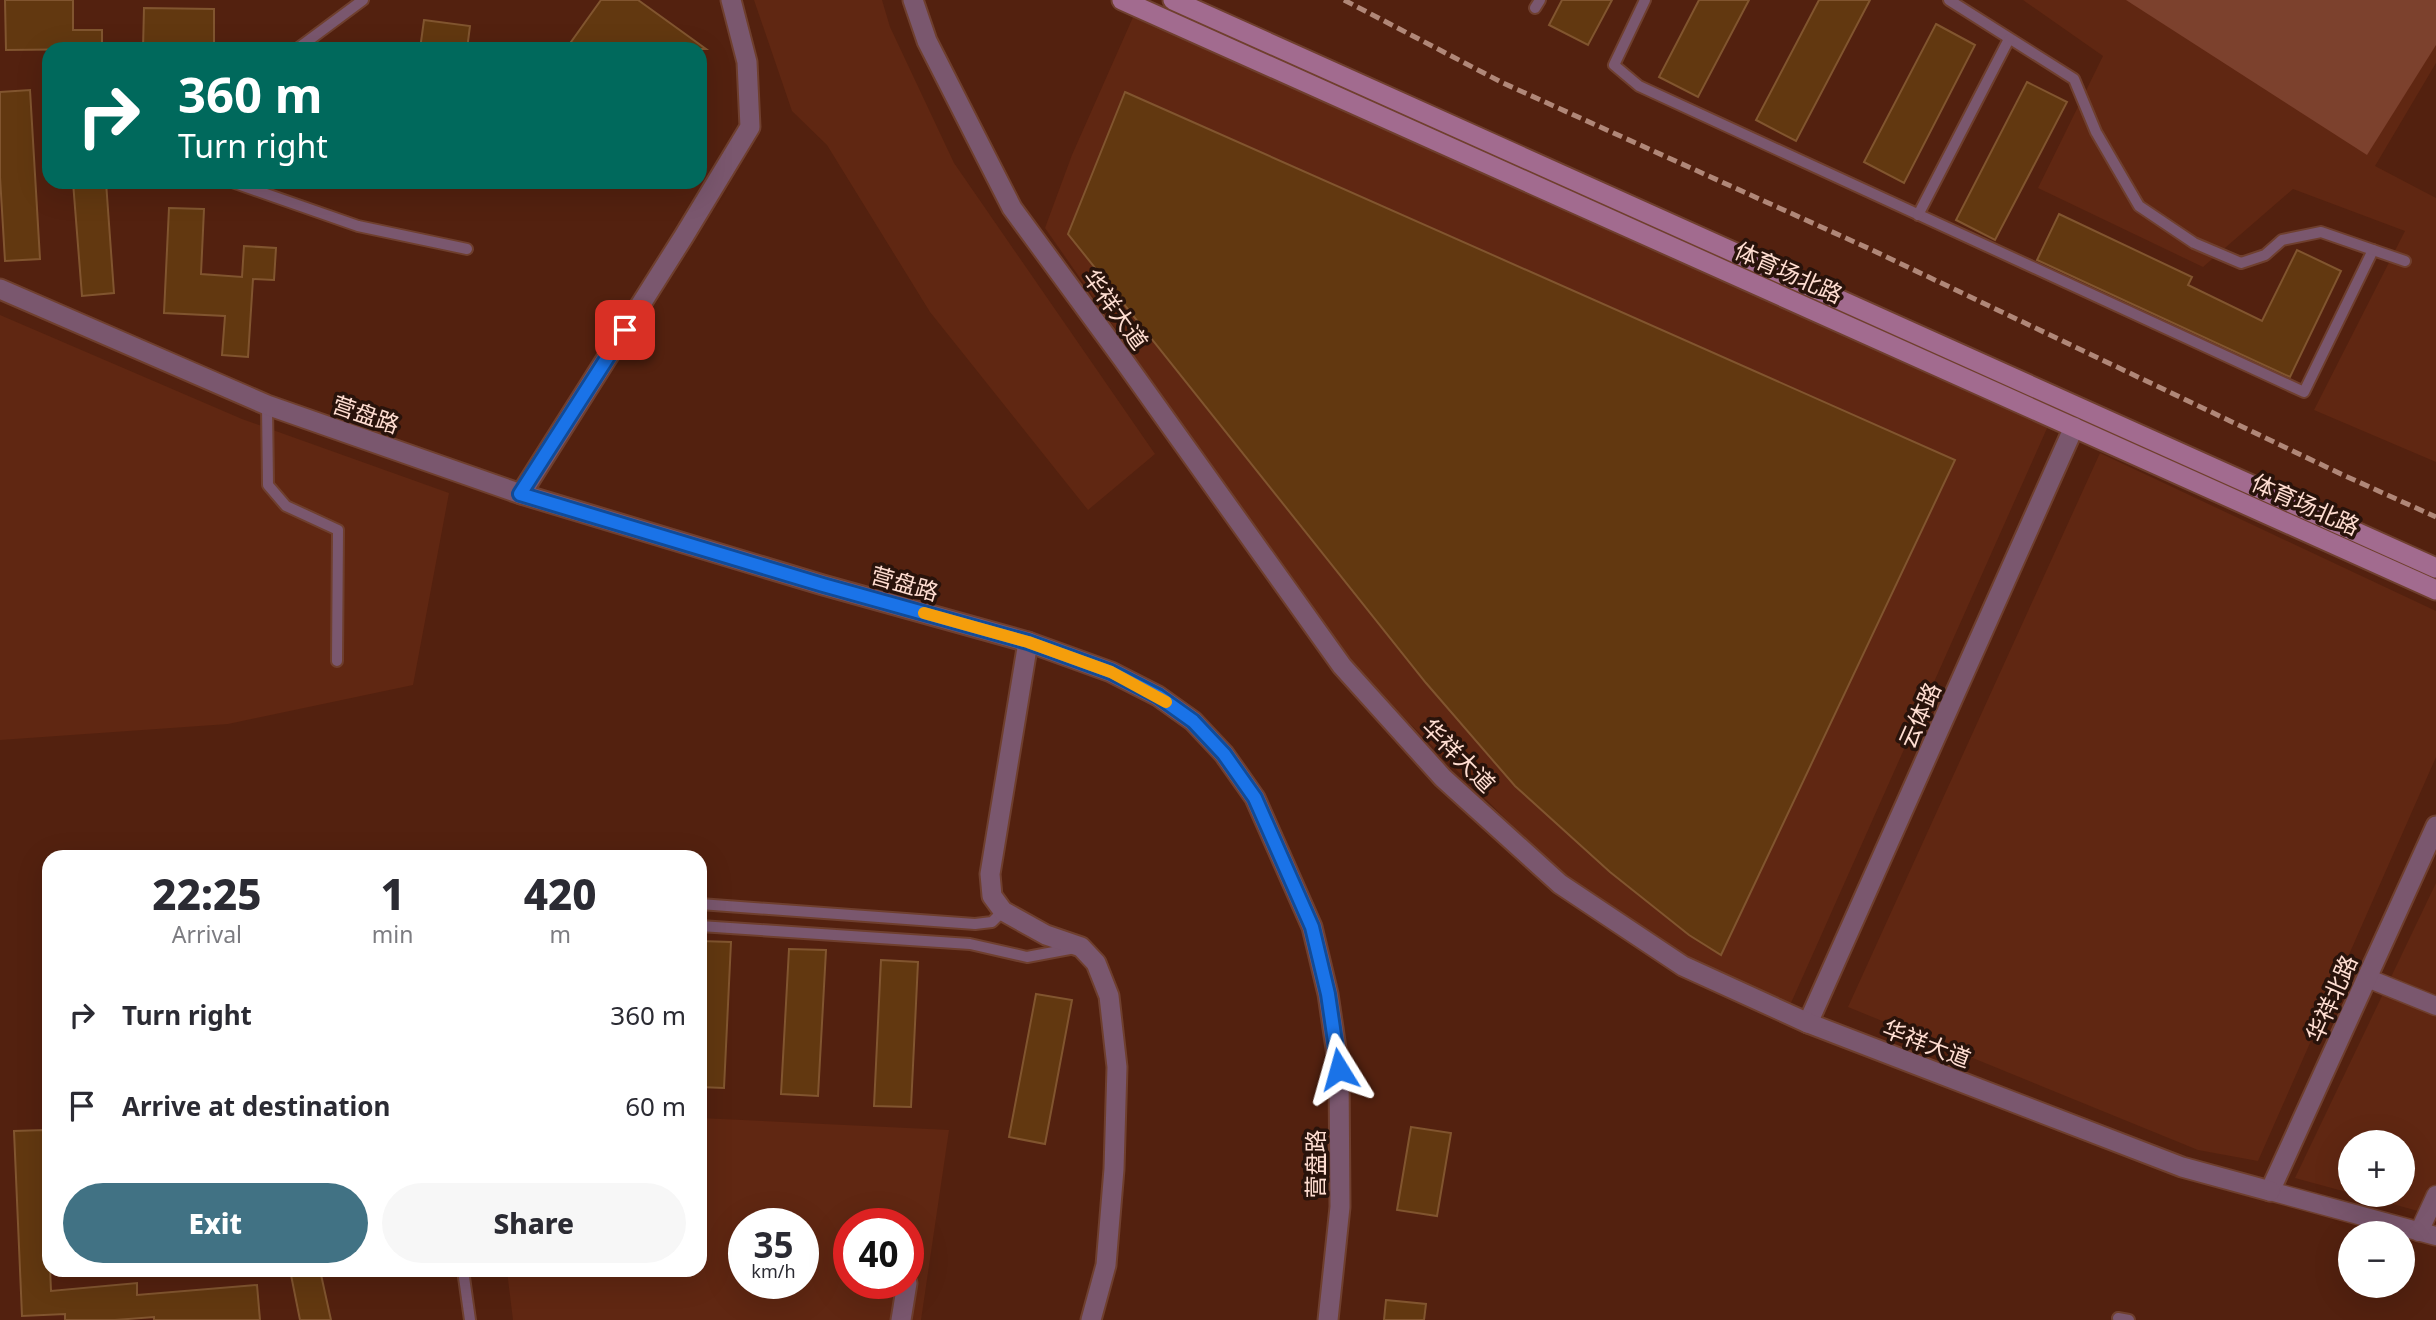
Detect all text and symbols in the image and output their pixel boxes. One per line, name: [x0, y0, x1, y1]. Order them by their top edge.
text: 360 m: [178, 61, 323, 127]
icon: right: [63, 70, 154, 161]
text: Turn right: [178, 124, 328, 167]
street label: 体育场北路: [1730, 234, 1848, 310]
street label: 华祥大道: [1076, 262, 1156, 356]
pin: [595, 300, 655, 360]
icon: arrive: [606, 311, 644, 349]
street label: 营盘路: [328, 388, 404, 440]
street label: 体育场北路: [2247, 466, 2365, 542]
street label: 营盘路: [867, 558, 943, 608]
street label: 云体路: [1890, 677, 1948, 753]
street label: 华祥大道: [1415, 711, 1503, 799]
text: 22:25: [152, 865, 261, 922]
text: 1: [380, 865, 405, 922]
text: 420: [524, 865, 597, 922]
text: Arrival: [172, 918, 242, 950]
text: min: [372, 918, 413, 950]
text: m: [549, 918, 571, 950]
street label: 华祥北路: [2298, 949, 2364, 1047]
icon: right: [63, 996, 101, 1034]
text: Turn right: [122, 997, 252, 1033]
text: 360 m: [610, 997, 686, 1033]
street label: 华祥大道: [1878, 1012, 1976, 1074]
position arrow: [1302, 1032, 1376, 1106]
icon: arrive: [63, 1087, 101, 1125]
text: Arrive at destination: [122, 1088, 391, 1124]
text: 60 m: [625, 1088, 686, 1124]
street label: 营盘路: [1299, 1130, 1331, 1199]
map controls: [2338, 1130, 2415, 1298]
button: +: [2338, 1130, 2415, 1207]
button: Exit: [63, 1183, 368, 1263]
button: Share: [382, 1183, 686, 1263]
speed limit sign: 40: [833, 1208, 924, 1299]
text: 35: [753, 1221, 794, 1268]
button: −: [2338, 1221, 2415, 1298]
text: km/h: [751, 1259, 796, 1283]

